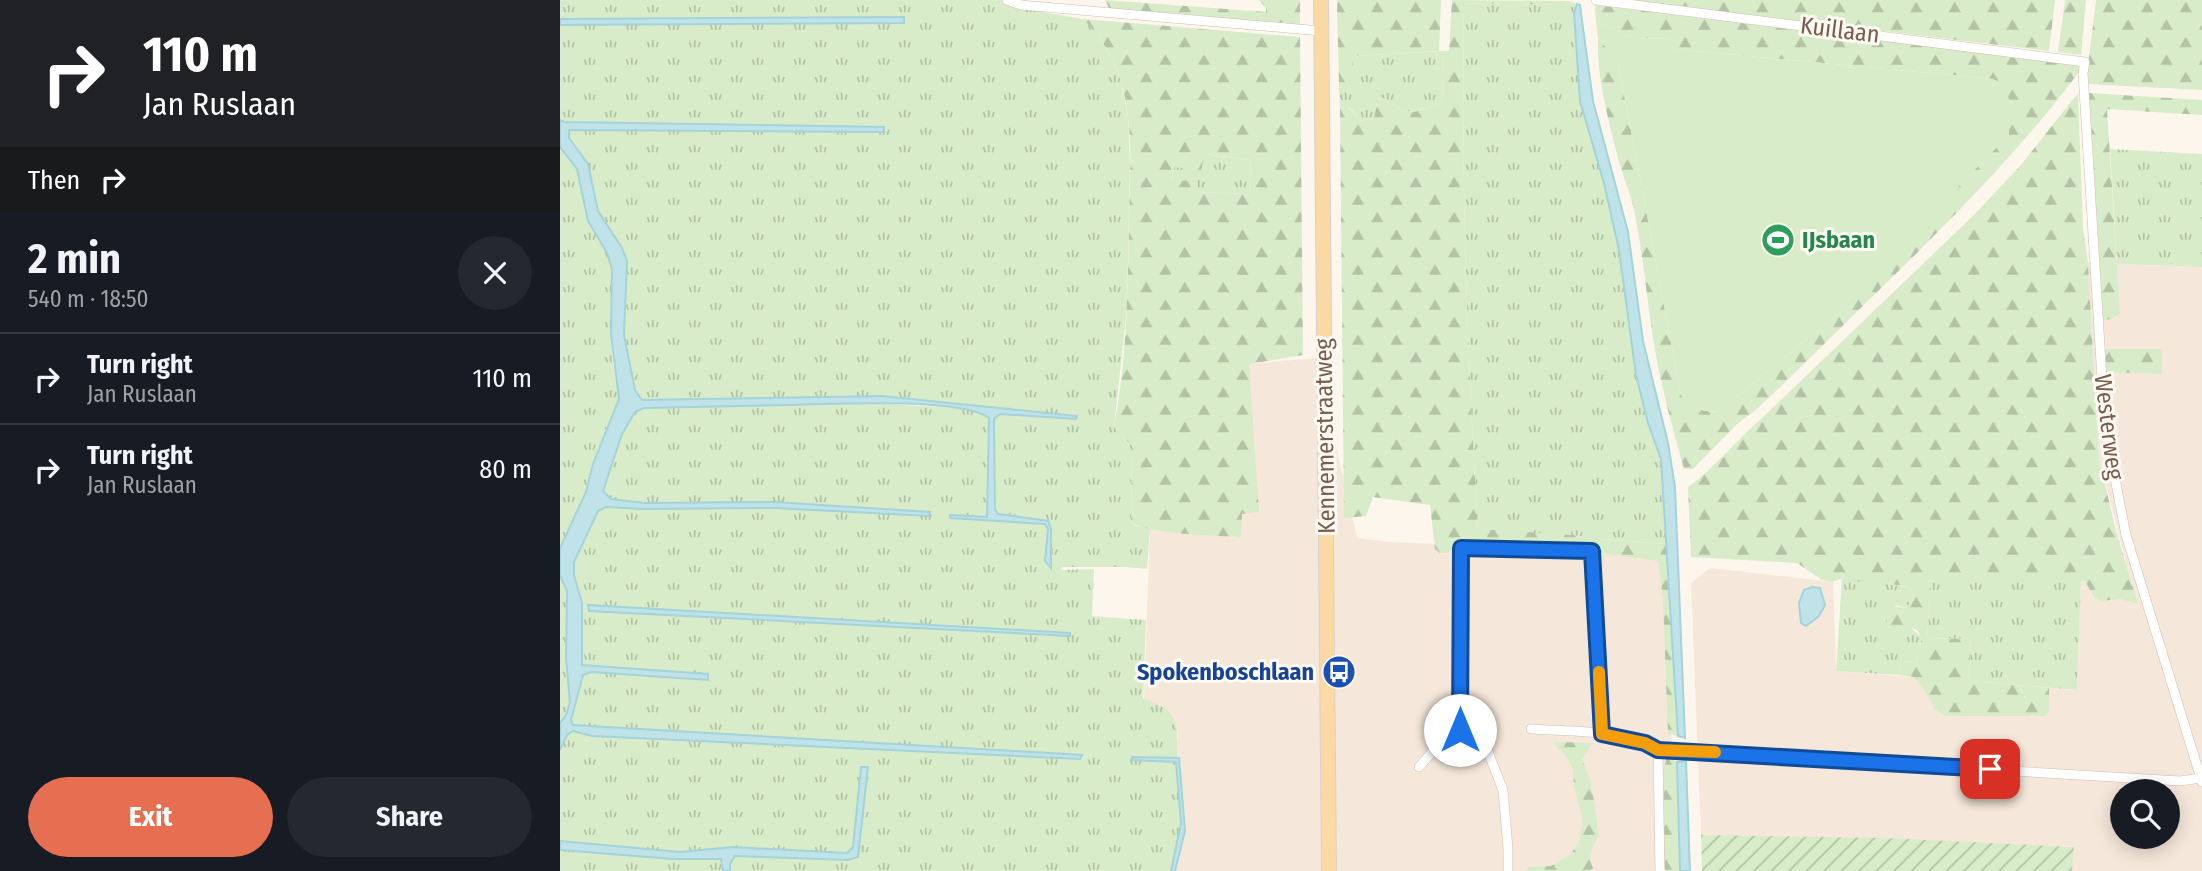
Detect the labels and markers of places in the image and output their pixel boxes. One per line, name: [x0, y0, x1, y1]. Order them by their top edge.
sports icon: IJsbaan: [1759, 221, 1797, 259]
place label: IJsbaan: [1802, 226, 1875, 254]
bus stop icon: Spokenboschlaan: [1320, 653, 1358, 691]
place label: Spokenboschlaan: [1137, 658, 1314, 686]
pin: [1960, 739, 2020, 799]

